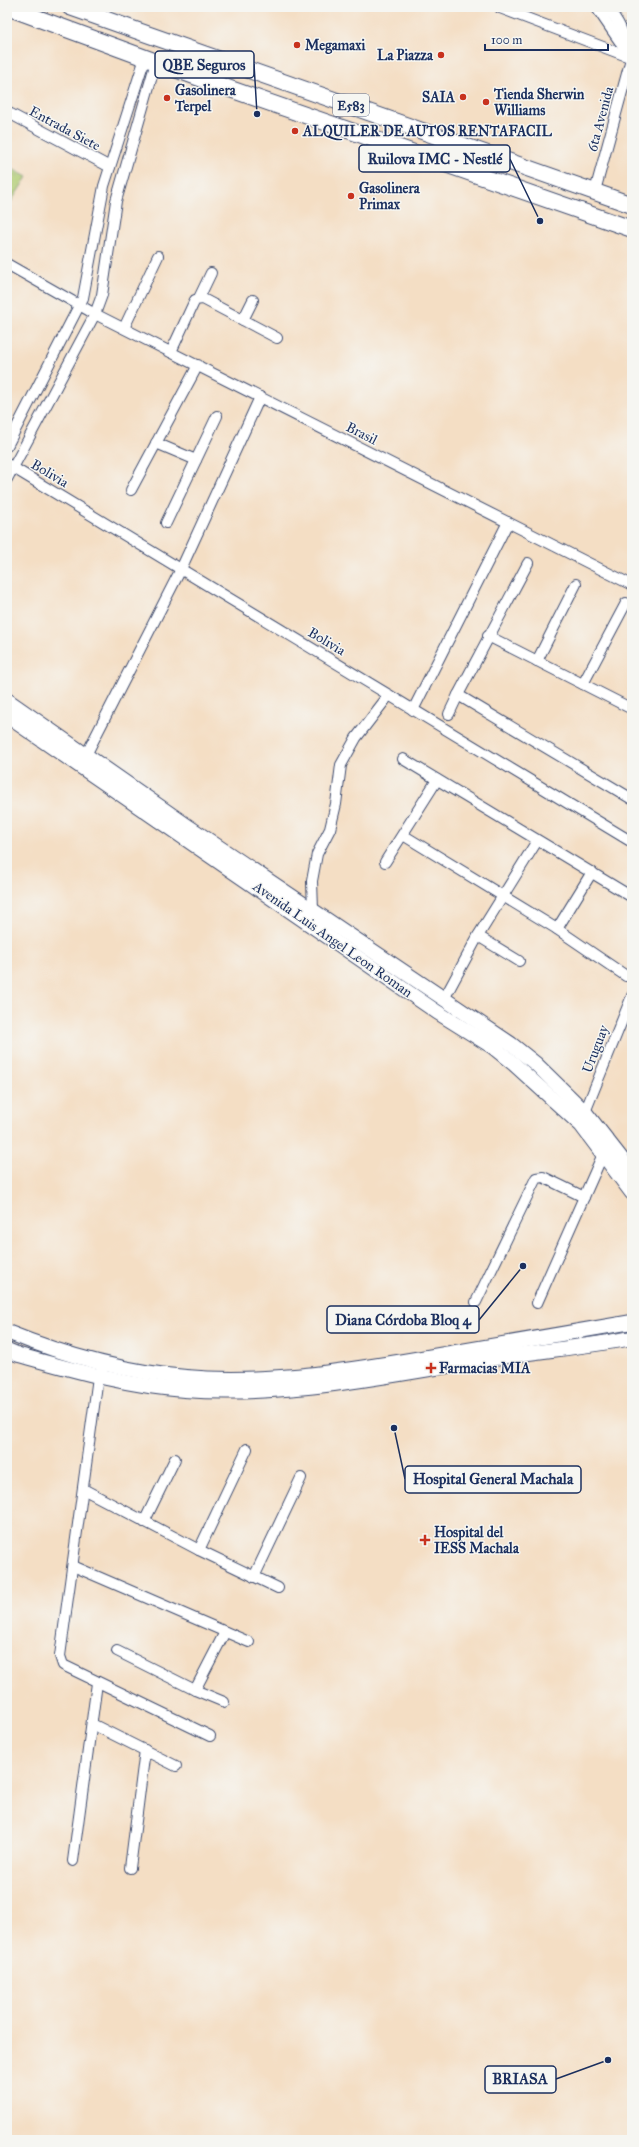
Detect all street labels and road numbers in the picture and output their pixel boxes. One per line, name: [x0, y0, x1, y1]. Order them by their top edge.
street label: 6ta Avenida: [584, 85, 617, 154]
road number: E583: [333, 94, 369, 116]
street label: Entrada Siete: [26, 103, 103, 154]
street label: Brasil: [343, 418, 381, 449]
street label: Bolivia: [28, 456, 71, 491]
street label: Bolivia: [305, 624, 348, 659]
street label: Avenida Luis Angel Leon Roman: [249, 877, 416, 1001]
street label: Uruguay: [579, 1022, 613, 1076]

